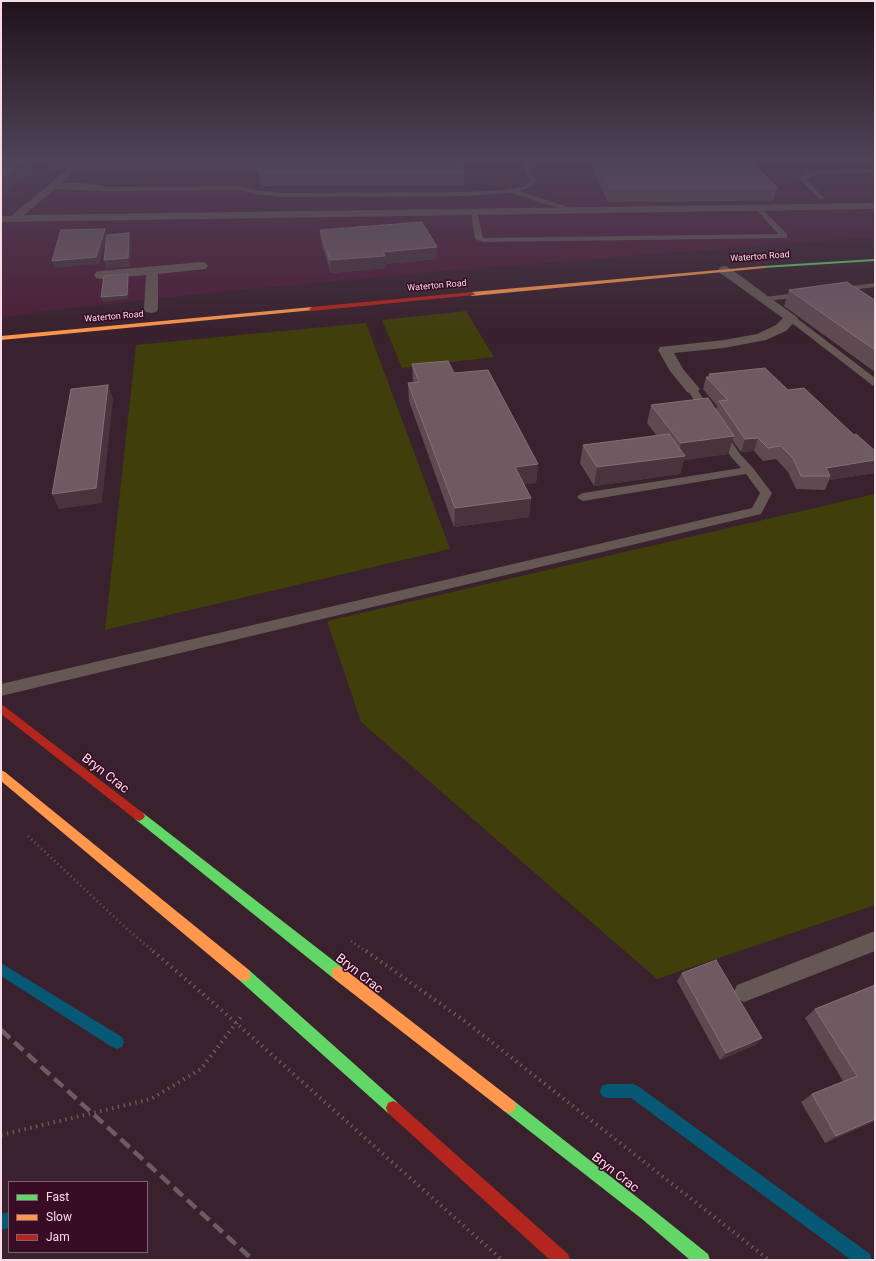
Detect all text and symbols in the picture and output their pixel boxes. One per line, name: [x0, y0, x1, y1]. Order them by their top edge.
street label: Waterton Road: [730, 250, 790, 264]
street label: Waterton Road: [407, 278, 467, 294]
street label: Waterton Road: [84, 309, 144, 325]
street label: Bryn Crac: [78, 751, 132, 797]
street label: Bryn Crac: [332, 951, 386, 997]
street label: Bryn Crac: [588, 1150, 642, 1196]
legend: [8, 1181, 148, 1253]
text: Fast: [46, 1190, 69, 1204]
text: Slow: [46, 1210, 72, 1224]
text: Jam: [46, 1230, 70, 1244]

